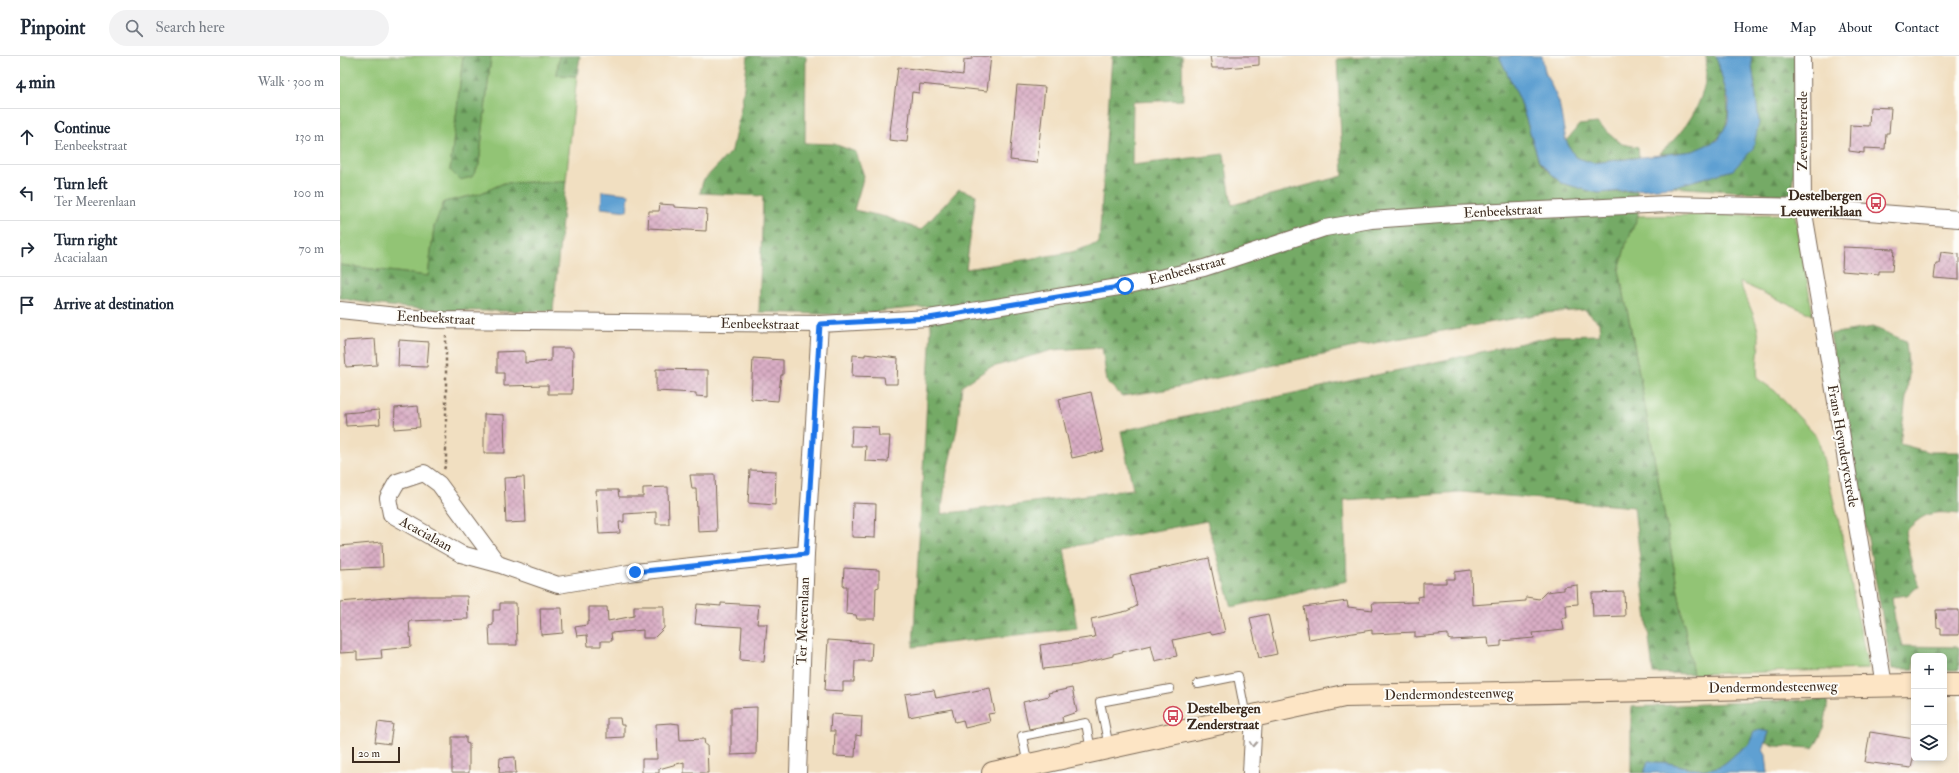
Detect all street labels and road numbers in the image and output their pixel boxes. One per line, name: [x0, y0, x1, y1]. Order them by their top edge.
street label: Zevensterrede: [1794, 91, 1811, 171]
street label: Eenbeekstraat: [1463, 200, 1543, 222]
street label: Eenbeekstraat: [1147, 251, 1228, 288]
street label: Eenbeekstraat: [396, 307, 476, 329]
street label: Eenbeekstraat: [720, 315, 800, 333]
street label: Frans Heynderycxrede: [1823, 383, 1862, 509]
street label: Acacialaan: [396, 512, 455, 555]
street label: Ter Meerenlaan: [793, 577, 813, 665]
street label: Dendermondesteenweg: [1708, 677, 1839, 697]
street label: Dendermondesteenweg: [1384, 684, 1515, 704]

